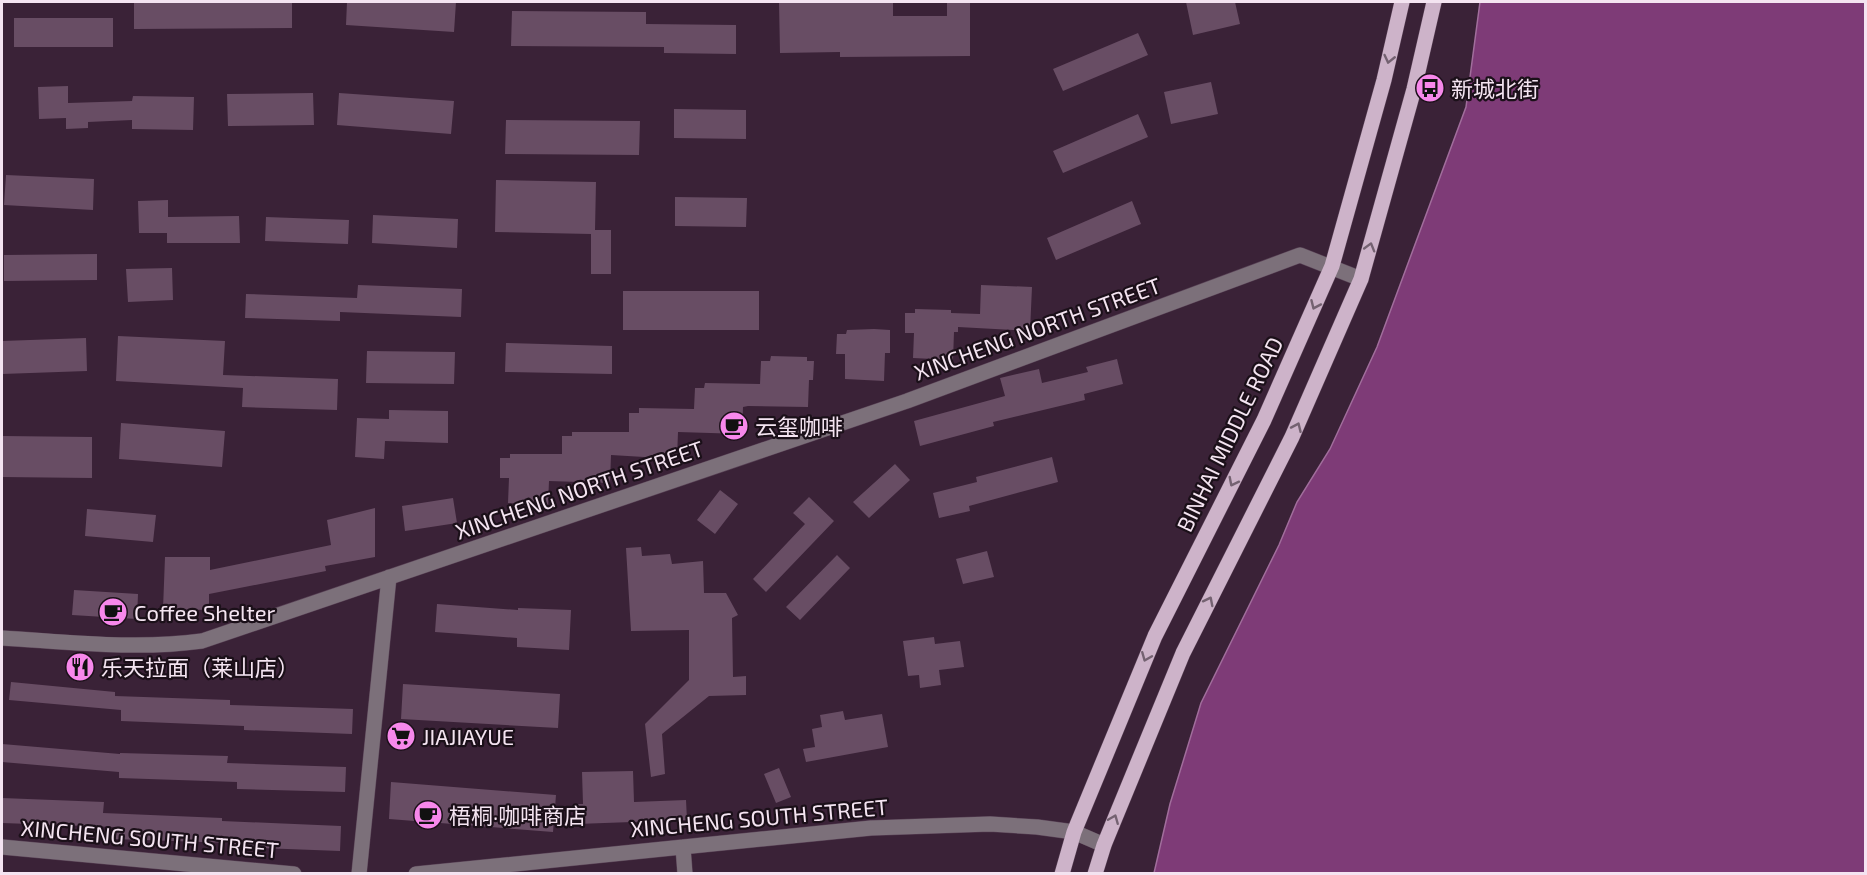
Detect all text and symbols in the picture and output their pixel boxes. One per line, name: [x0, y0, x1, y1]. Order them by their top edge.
one-way arrow: [1383, 53, 1396, 63]
bus stop icon: 新城北街: [1414, 72, 1446, 104]
place label: 新城北街: [1451, 75, 1539, 101]
one-way arrow: [1363, 242, 1375, 253]
street label: XINCHENG NORTH STREET: [910, 271, 1164, 385]
one-way arrow: [1310, 299, 1322, 310]
street label: BINHAI MIDDLE ROAD: [1171, 332, 1287, 536]
cafe icon: 云玺咖啡: [718, 410, 750, 442]
place label: 云玺咖啡: [755, 413, 843, 439]
one-way arrow: [1289, 423, 1301, 434]
street label: XINCHENG NORTH STREET: [452, 434, 707, 544]
one-way arrow: [1229, 476, 1240, 487]
cafe icon: Coffee Shelter: [97, 596, 129, 628]
one-way arrow: [1202, 597, 1213, 608]
place label: Coffee Shelter: [134, 599, 276, 625]
restaurant icon: 乐天拉面（莱山店）: [64, 651, 96, 683]
one-way arrow: [1141, 651, 1153, 662]
place label: 乐天拉面（莱山店）: [101, 654, 299, 680]
supermarket icon: JIAJIAYUE: [385, 720, 417, 752]
place label: JIAJIAYUE: [422, 723, 514, 749]
street label: XINCHENG SOUTH STREET: [629, 793, 889, 841]
cafe icon: 梧桐·咖啡商店: [412, 799, 444, 831]
place label: 梧桐·咖啡商店: [449, 802, 586, 828]
street label: XINCHENG SOUTH STREET: [20, 814, 280, 862]
one-way arrow: [1107, 814, 1119, 825]

